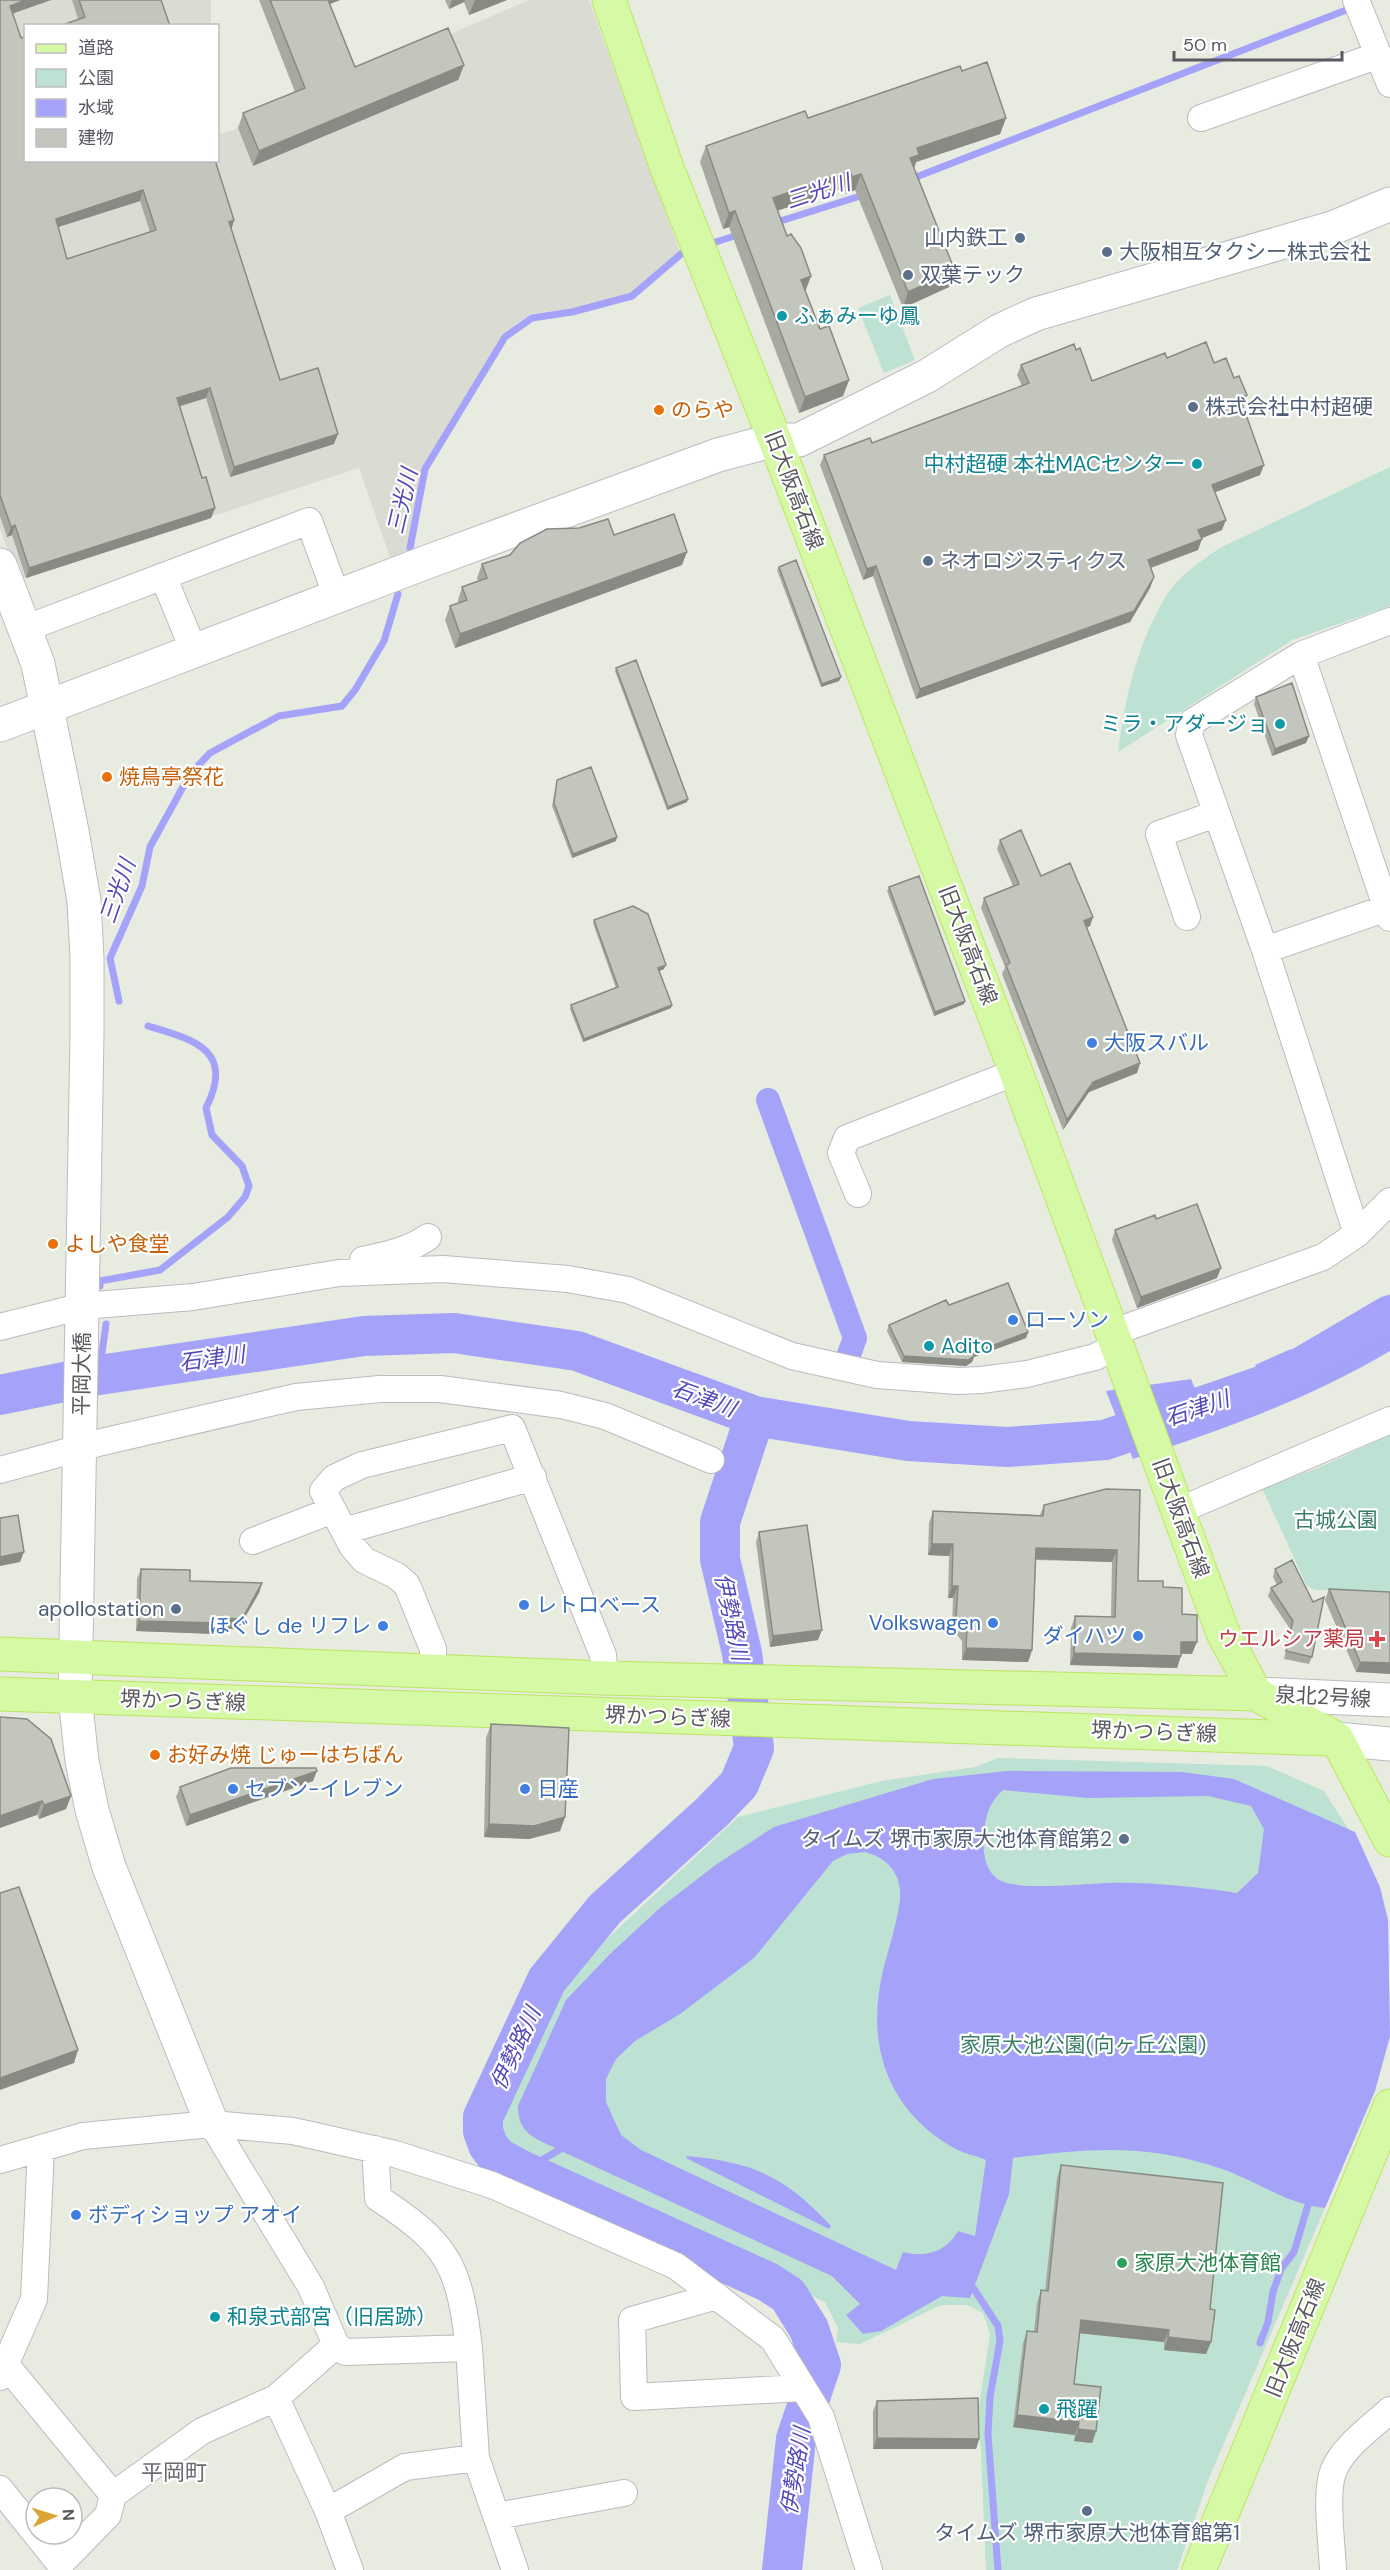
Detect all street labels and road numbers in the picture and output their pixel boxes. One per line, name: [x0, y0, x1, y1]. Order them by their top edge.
street label: 旧大阪高石線: [758, 426, 830, 554]
street label: 旧大阪高石線: [932, 881, 1004, 1009]
street label: 平岡大橋: [67, 1332, 97, 1416]
street label: 旧大阪高石線: [1146, 1454, 1216, 1582]
street label: 泉北2号線: [1274, 1681, 1372, 1713]
street label: 堺かつらぎ線: [120, 1685, 246, 1717]
street label: 堺かつらぎ線: [605, 1701, 731, 1733]
street label: 堺かつらぎ線: [1091, 1716, 1217, 1748]
street label: 旧大阪高石線: [1258, 2274, 1332, 2402]

